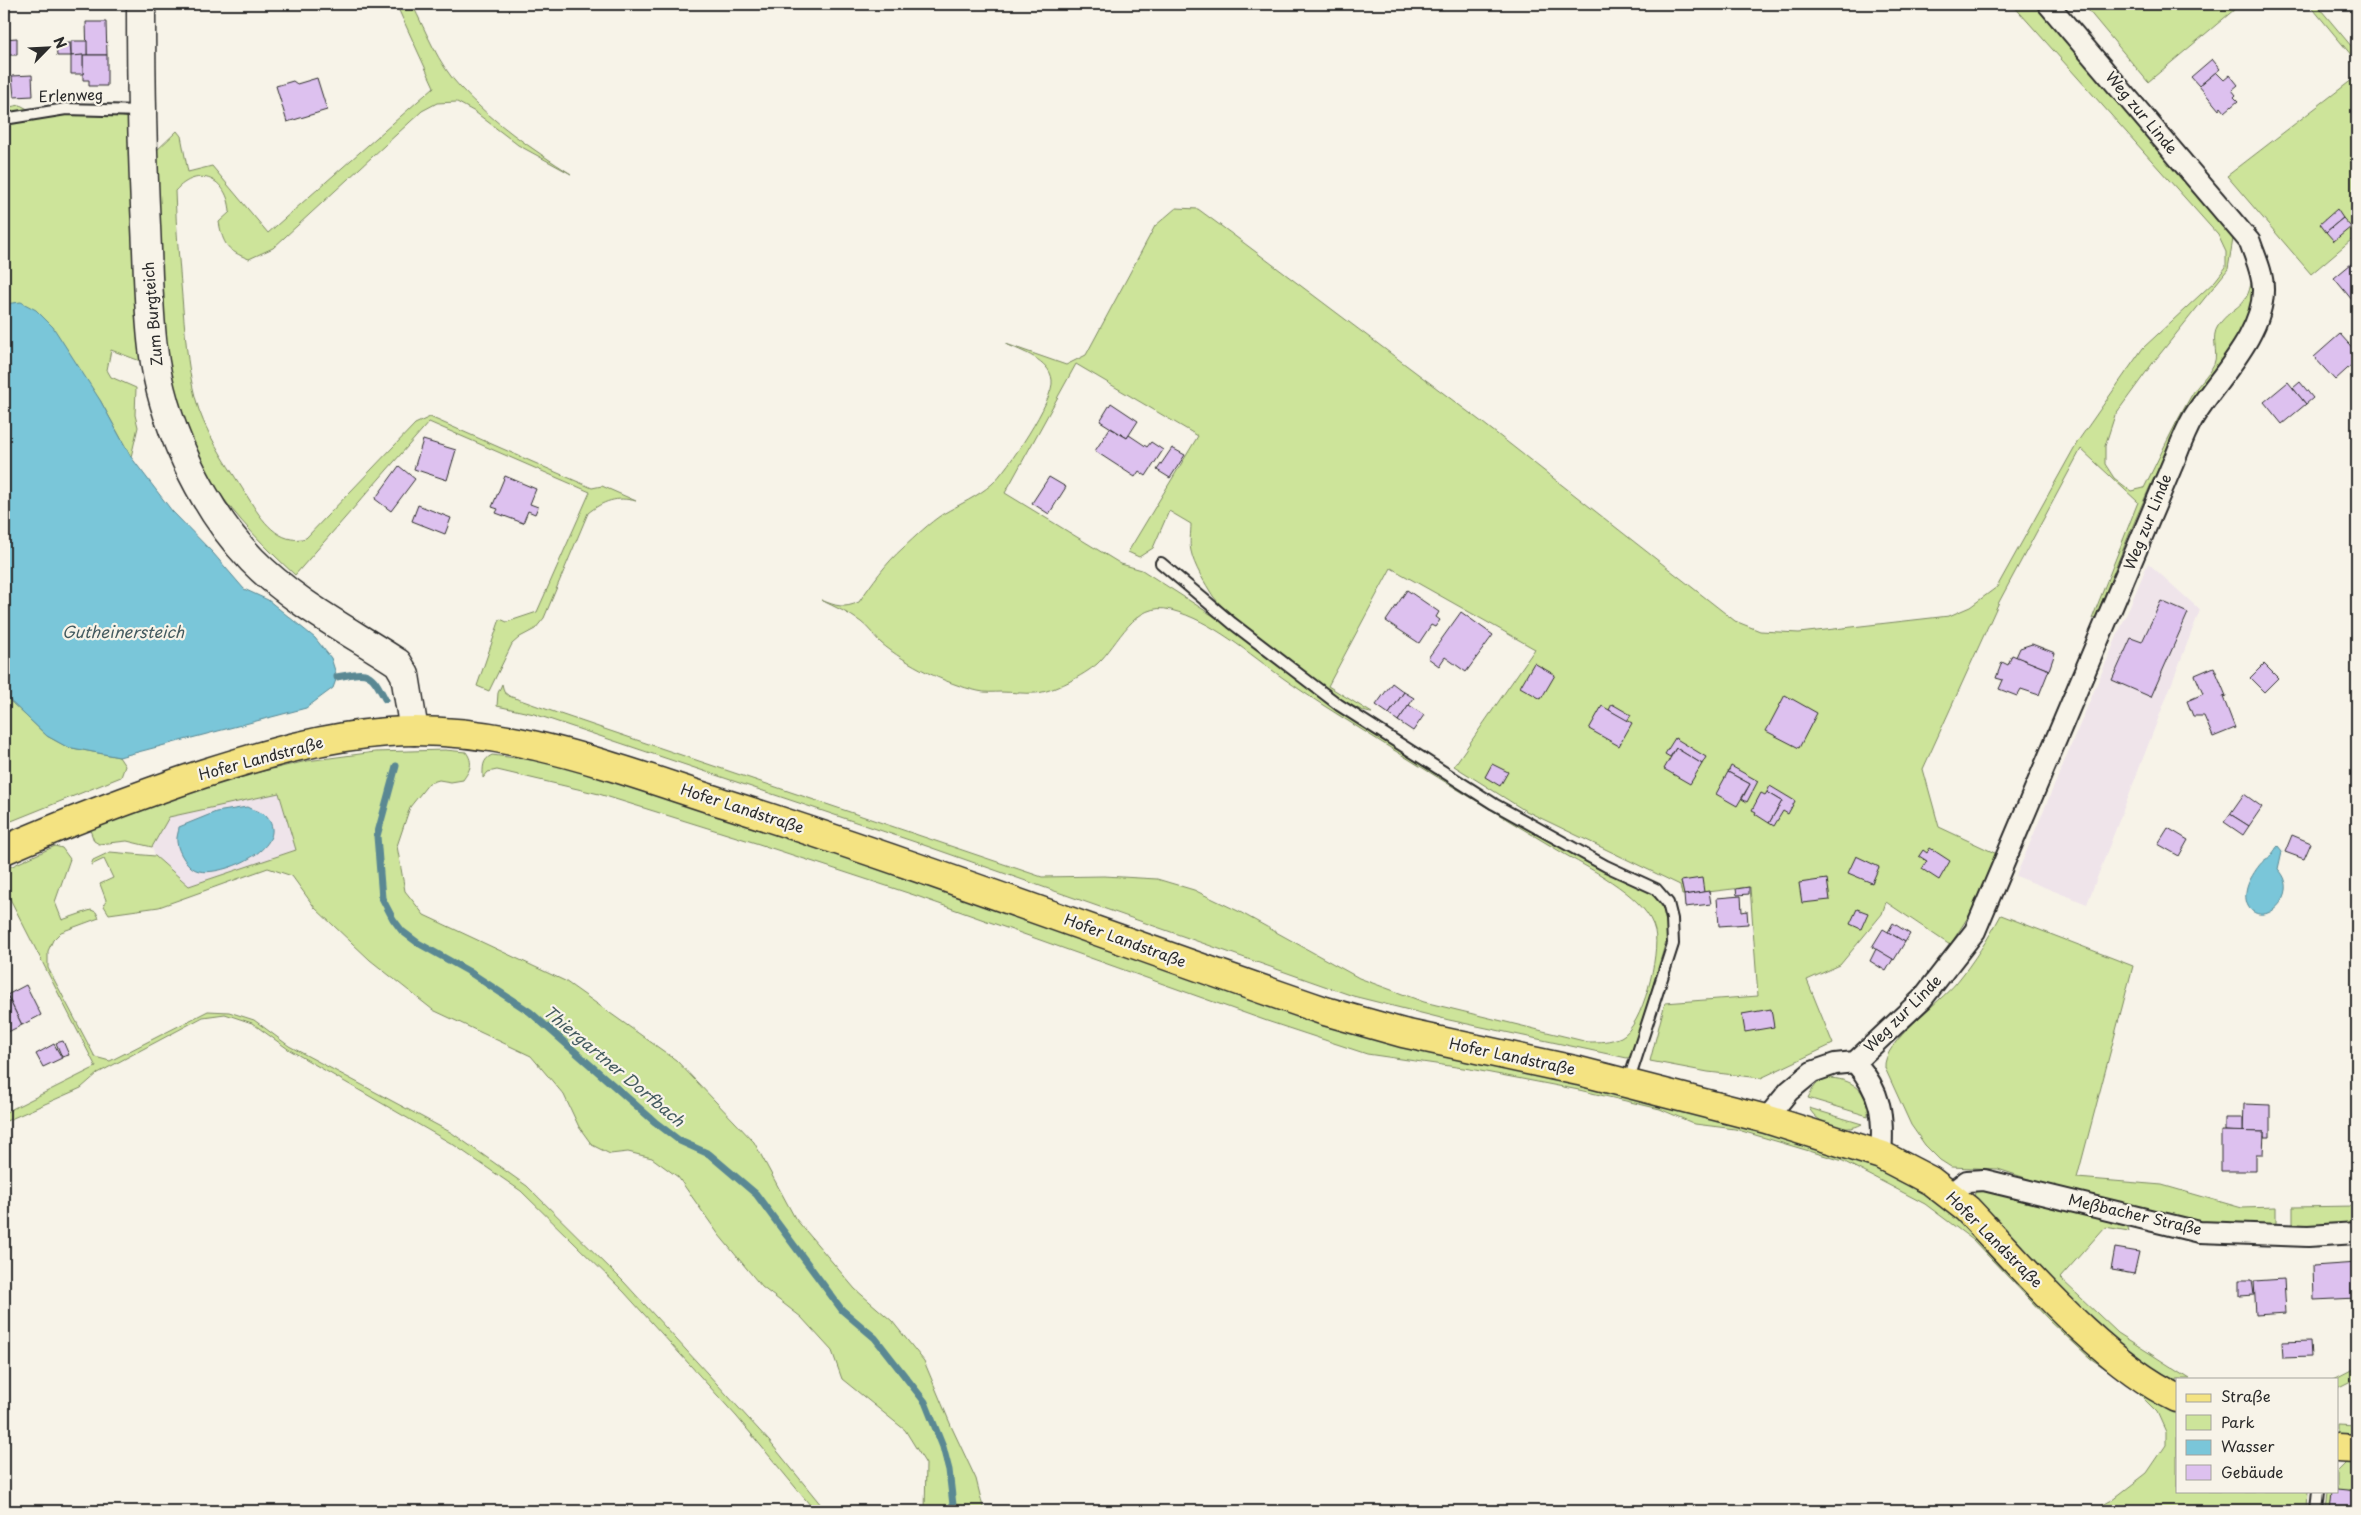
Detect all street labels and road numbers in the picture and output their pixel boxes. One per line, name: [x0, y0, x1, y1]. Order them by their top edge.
street label: Weg zur Linde: [2101, 66, 2184, 158]
street label: Erlenweg: [38, 82, 104, 107]
street label: Zum Burgteich: [135, 261, 168, 367]
street label: Weg zur Linde: [2117, 470, 2176, 573]
street label: Hofer Landstraße: [196, 730, 326, 785]
street label: Hofer Landstraße: [678, 777, 807, 838]
street label: Hofer Landstraße: [1061, 907, 1190, 972]
street label: Weg zur Linde: [1858, 969, 1946, 1057]
street label: Hofer Landstraße: [1447, 1031, 1577, 1080]
street label: Hofer Landstraße: [1942, 1185, 2049, 1292]
street label: Meßbacher Straße: [2066, 1187, 2204, 1240]

